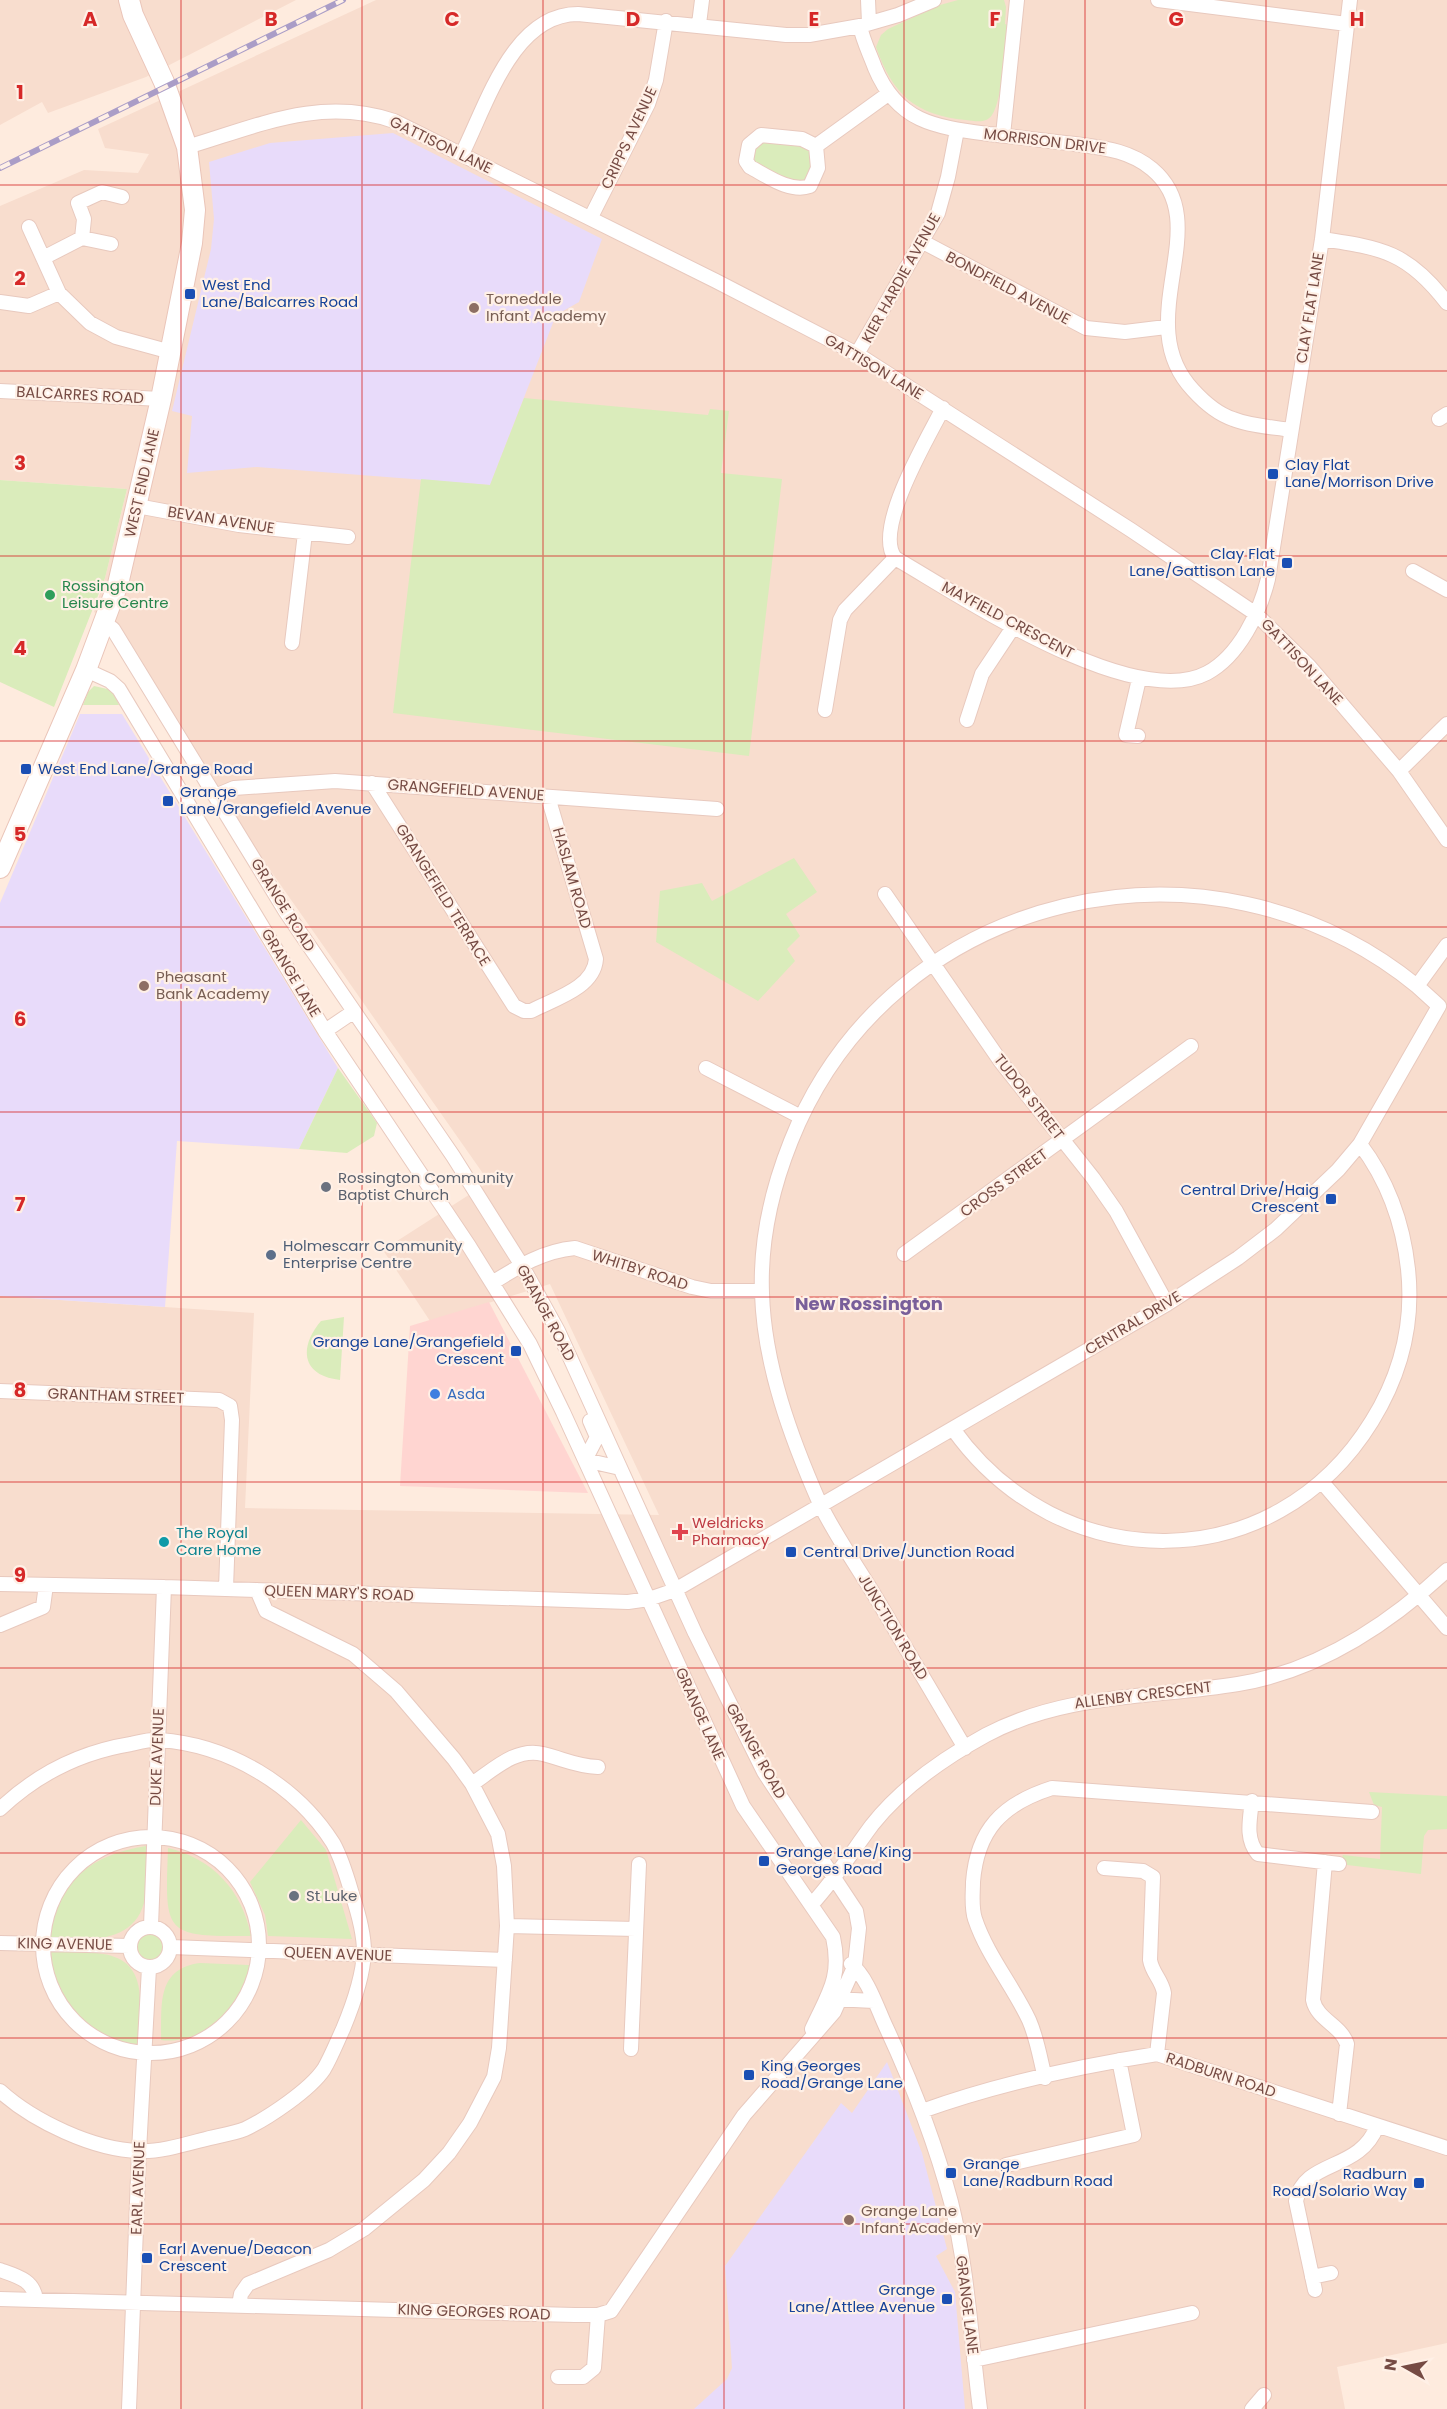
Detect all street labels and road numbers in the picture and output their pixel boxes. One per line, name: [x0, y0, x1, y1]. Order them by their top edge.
street label: CRIPPS AVENUE: [596, 83, 661, 192]
street label: GATTISON LANE: [386, 111, 496, 178]
street label: MORRISON DRIVE: [983, 123, 1107, 158]
street label: KIER HARDIE AVENUE: [856, 209, 945, 346]
street label: BONDFIELD AVENUE: [942, 246, 1074, 329]
street label: CLAY FLAT LANE: [1290, 251, 1329, 365]
street label: GATTISON LANE: [821, 329, 928, 404]
street label: BALCARRES ROAD: [16, 381, 144, 408]
street label: WEST END LANE: [119, 426, 164, 539]
street label: BEVAN AVENUE: [166, 501, 276, 538]
street label: MAYFIELD CRESCENT: [938, 576, 1078, 663]
street label: GATTISON LANE: [1257, 614, 1348, 710]
street label: GRANGEFIELD AVENUE: [387, 774, 545, 805]
street label: GRANGEFIELD TERRACE: [391, 820, 496, 970]
street label: HASLAM ROAD: [548, 825, 597, 931]
street label: GRANGE ROAD: [246, 854, 321, 955]
street label: GRANGE LANE: [257, 925, 326, 1021]
street label: TUDOR STREET: [989, 1050, 1069, 1144]
street label: CROSS STREET: [956, 1144, 1052, 1222]
street label: WHITBY ROAD: [589, 1244, 691, 1295]
street label: GRANGE ROAD: [512, 1261, 581, 1365]
street label: CENTRAL DRIVE: [1081, 1286, 1185, 1360]
street label: GRANTHAM STREET: [47, 1383, 185, 1408]
street label: JUNCTION ROAD: [854, 1570, 933, 1684]
street label: QUEEN MARY'S ROAD: [264, 1579, 414, 1606]
street label: GRANGE LANE: [671, 1664, 730, 1764]
street label: ALLENBY CRESCENT: [1073, 1676, 1213, 1713]
street label: GRANGE ROAD: [721, 1699, 791, 1802]
street label: DUKE AVENUE: [144, 1708, 169, 1806]
street label: KING AVENUE: [17, 1932, 113, 1955]
street label: QUEEN AVENUE: [284, 1941, 392, 1966]
street label: RADBURN ROAD: [1163, 2047, 1279, 2102]
street label: EARL AVENUE: [125, 2141, 150, 2235]
street label: GRANGE LANE: [951, 2254, 984, 2356]
street label: KING GEORGES ROAD: [397, 2298, 551, 2325]

